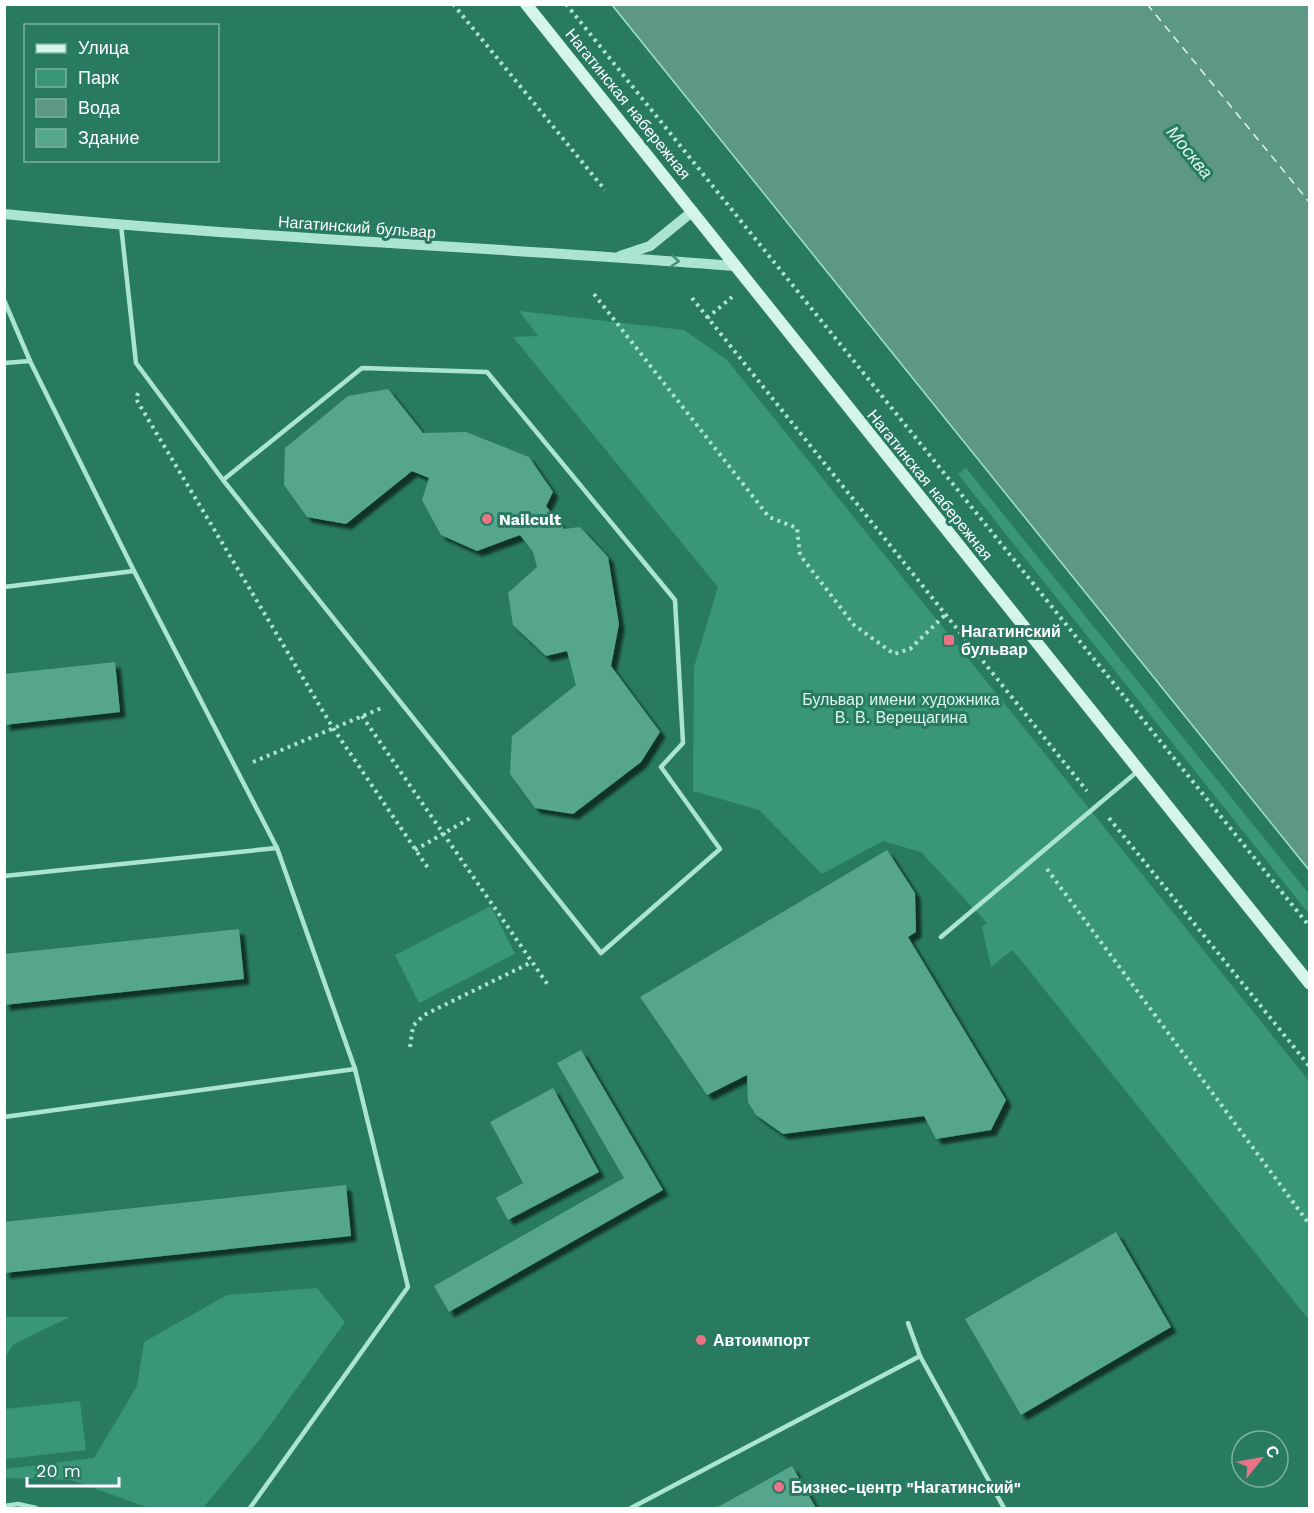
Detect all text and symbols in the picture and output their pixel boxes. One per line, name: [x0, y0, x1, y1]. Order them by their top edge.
legend: [24, 24, 219, 162]
street label: Нагатинская набережная: [561, 25, 695, 183]
text: Улица: [78, 37, 130, 58]
text: Парк: [78, 67, 119, 88]
text: Вода: [78, 97, 121, 118]
water label: Москва: [1162, 121, 1218, 183]
text: Здание: [78, 127, 139, 148]
street label: Нагатинский бульвар: [277, 212, 437, 242]
one-way arrow: [670, 255, 679, 268]
street label: Нагатинская набережная: [863, 406, 997, 564]
place label: Nailcult: [499, 510, 561, 529]
marker: Nailcult: [480, 512, 494, 526]
place label: Нагатинский бульвар: [961, 622, 1061, 659]
marker: Нагатинский бульвар: [942, 633, 956, 647]
park label: Бульвар имени художника В. В. Верещагина: [802, 690, 1000, 727]
place label: Автоимпорт: [713, 1331, 810, 1350]
marker: Автоимпорт: [694, 1333, 708, 1347]
north arrow: [1230, 1429, 1290, 1489]
text: С: [1261, 1442, 1284, 1462]
scale bar: [27, 1450, 118, 1488]
text: 20 m: [36, 1460, 81, 1481]
place label: Бизнес-центр "Нагатинский": [791, 1478, 1021, 1497]
marker: Бизнес-центр "Нагатинский": [772, 1480, 786, 1494]

